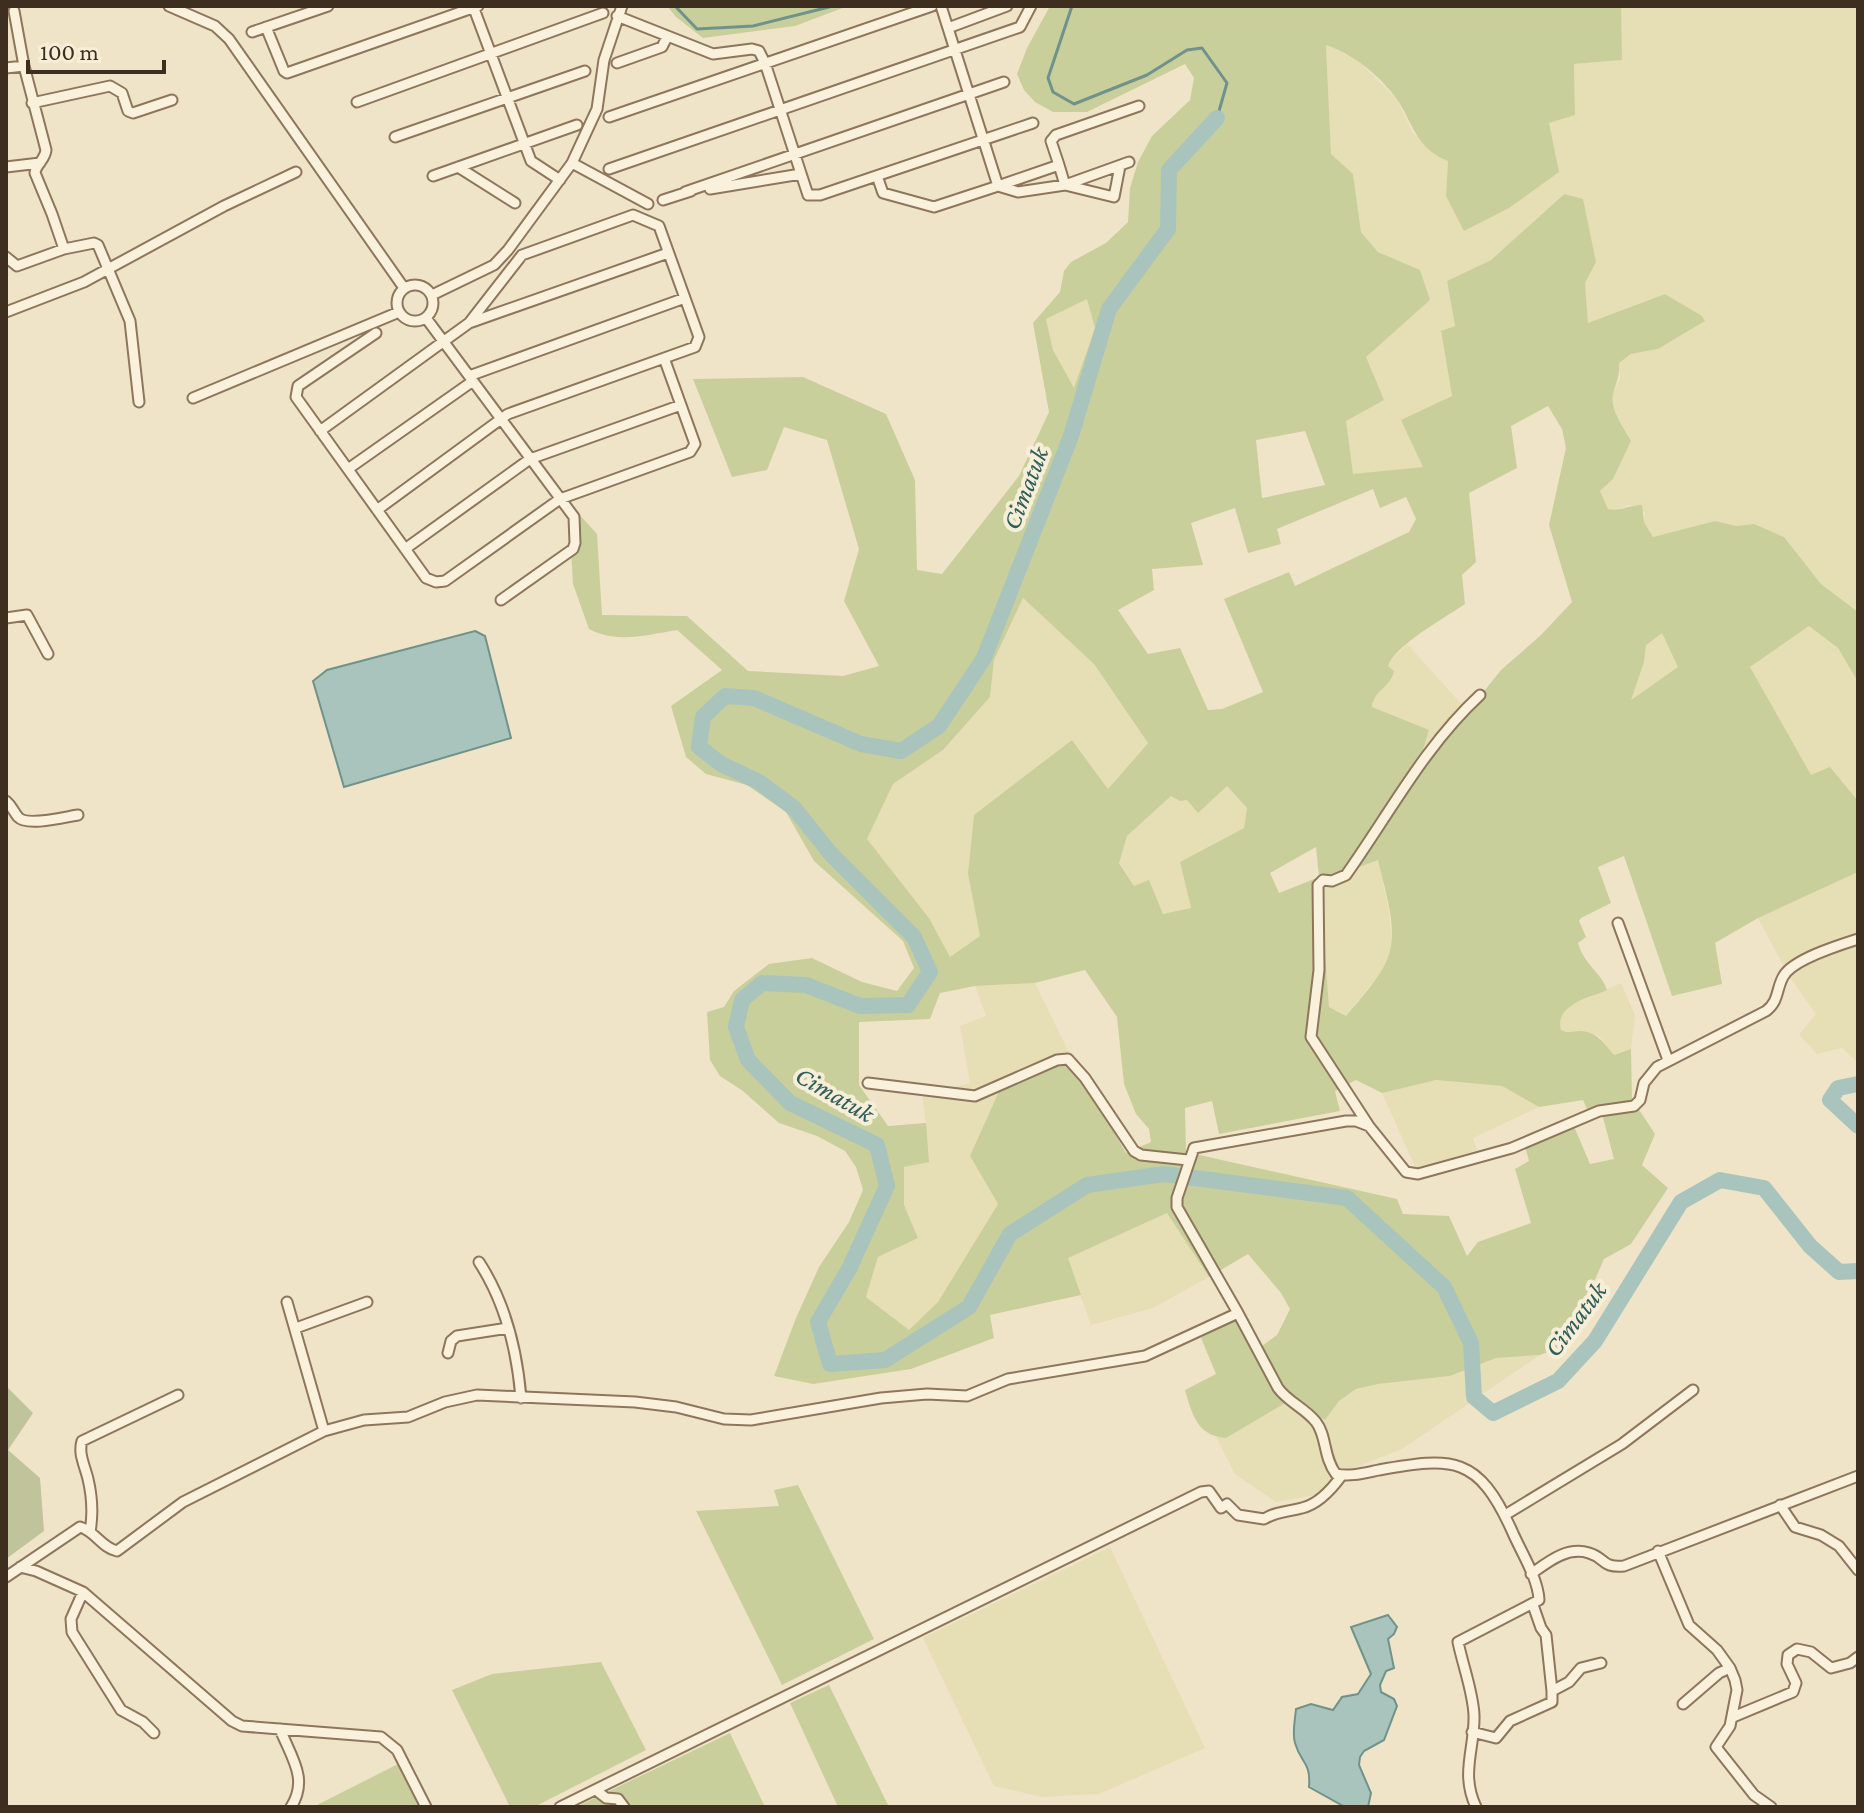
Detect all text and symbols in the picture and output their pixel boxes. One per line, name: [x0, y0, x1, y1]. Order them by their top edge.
scale bar: [28, 24, 164, 74]
text: 100 m: [40, 38, 99, 65]
water label: Cimatuk: [997, 441, 1055, 533]
water label: Cimatuk: [790, 1060, 880, 1129]
water label: Cimatuk: [1538, 1275, 1614, 1362]

